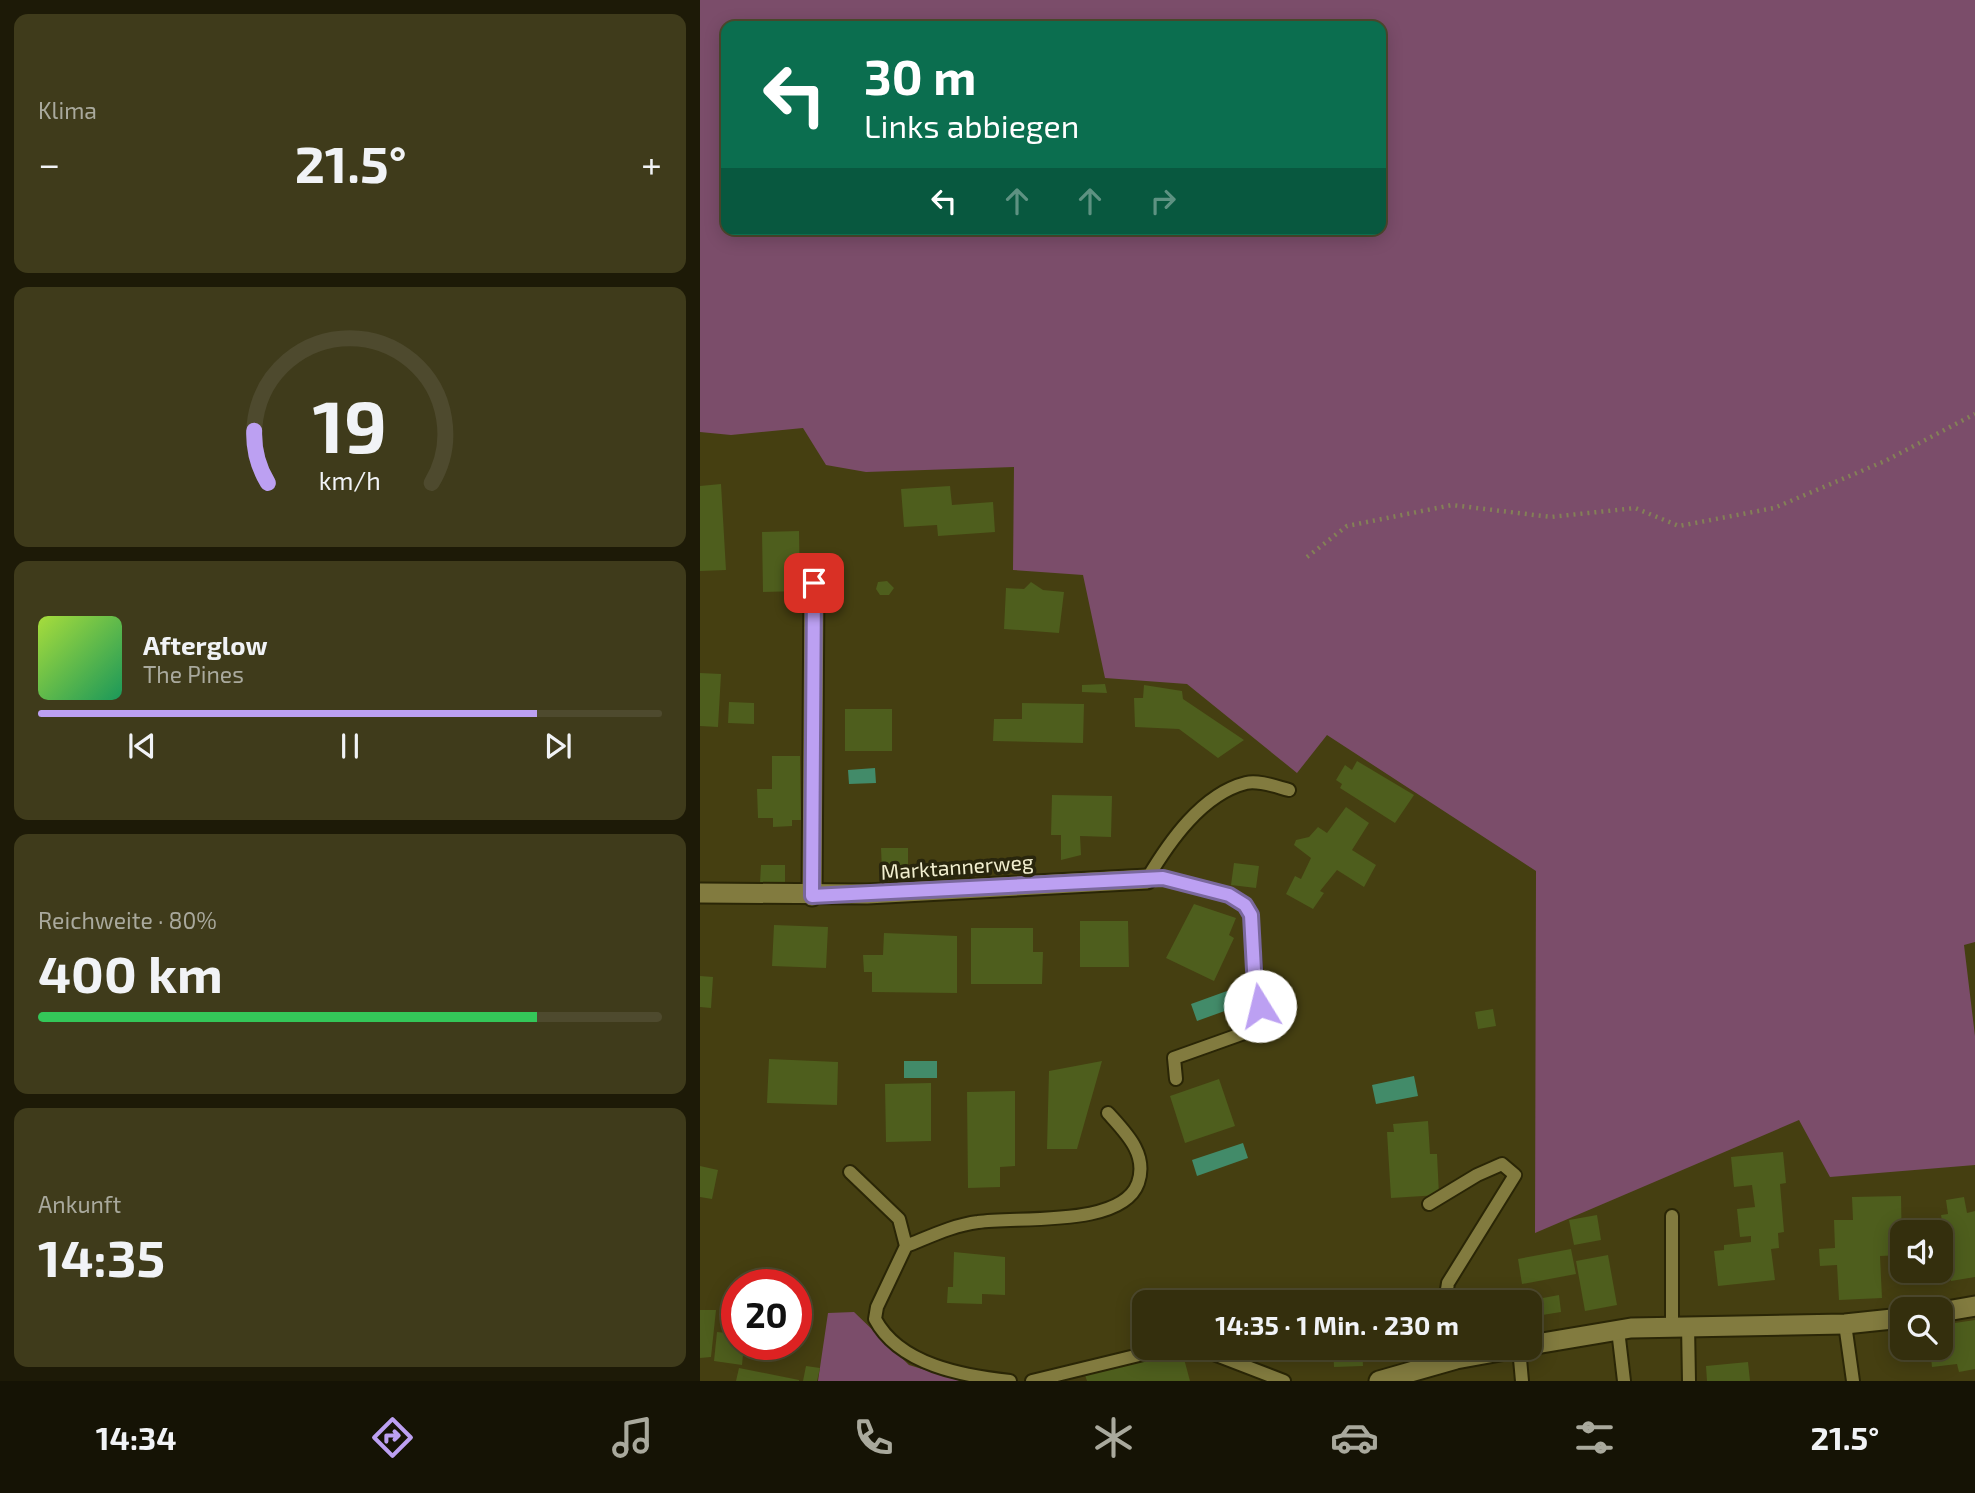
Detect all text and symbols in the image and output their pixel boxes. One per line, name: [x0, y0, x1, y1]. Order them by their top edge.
text: 30 m: [864, 46, 976, 105]
icon: left: [749, 49, 840, 140]
text: Klima: [38, 96, 97, 124]
text: Links abbiegen: [864, 106, 1079, 144]
text: 21.5°: [295, 131, 407, 193]
text: −: [38, 140, 60, 186]
text: +: [641, 140, 662, 186]
icon: left: [925, 182, 963, 220]
icon: ahead: [998, 182, 1036, 220]
icon: ahead: [1071, 182, 1109, 220]
icon: right: [1144, 182, 1182, 220]
text: 19: [313, 381, 387, 469]
text: km/h: [319, 465, 381, 495]
pin: [784, 553, 844, 613]
icon: arrive: [795, 564, 833, 602]
text: Afterglow: [143, 629, 268, 660]
text: The Pines: [143, 660, 244, 688]
icon: previous: [123, 727, 161, 765]
icon: pause: [331, 727, 369, 765]
icon: next: [539, 727, 577, 765]
street label: Marktannerweg: [880, 848, 1034, 884]
text: Reichweite · 80%: [38, 906, 217, 934]
text: 400 km: [38, 941, 223, 1003]
position arrow: [1223, 969, 1297, 1043]
text: Ankunft: [38, 1190, 121, 1218]
map controls: [1890, 1220, 1953, 1360]
button: sound: [1890, 1220, 1953, 1283]
text: 14:35: [38, 1225, 165, 1287]
speed limit sign: 20: [721, 1269, 812, 1360]
button: search: [1890, 1297, 1953, 1360]
text: 14:35 · 1 Min. · 230 m: [1215, 1309, 1459, 1340]
icon: directions: [368, 1413, 417, 1462]
icon: music: [608, 1413, 657, 1462]
icon: phone: [849, 1413, 898, 1462]
icon: climate: [1089, 1413, 1138, 1462]
icon: car: [1330, 1413, 1379, 1462]
icon: filters: [1570, 1413, 1619, 1462]
text: 14:34: [96, 1418, 177, 1456]
text: 21.5°: [1810, 1418, 1879, 1456]

